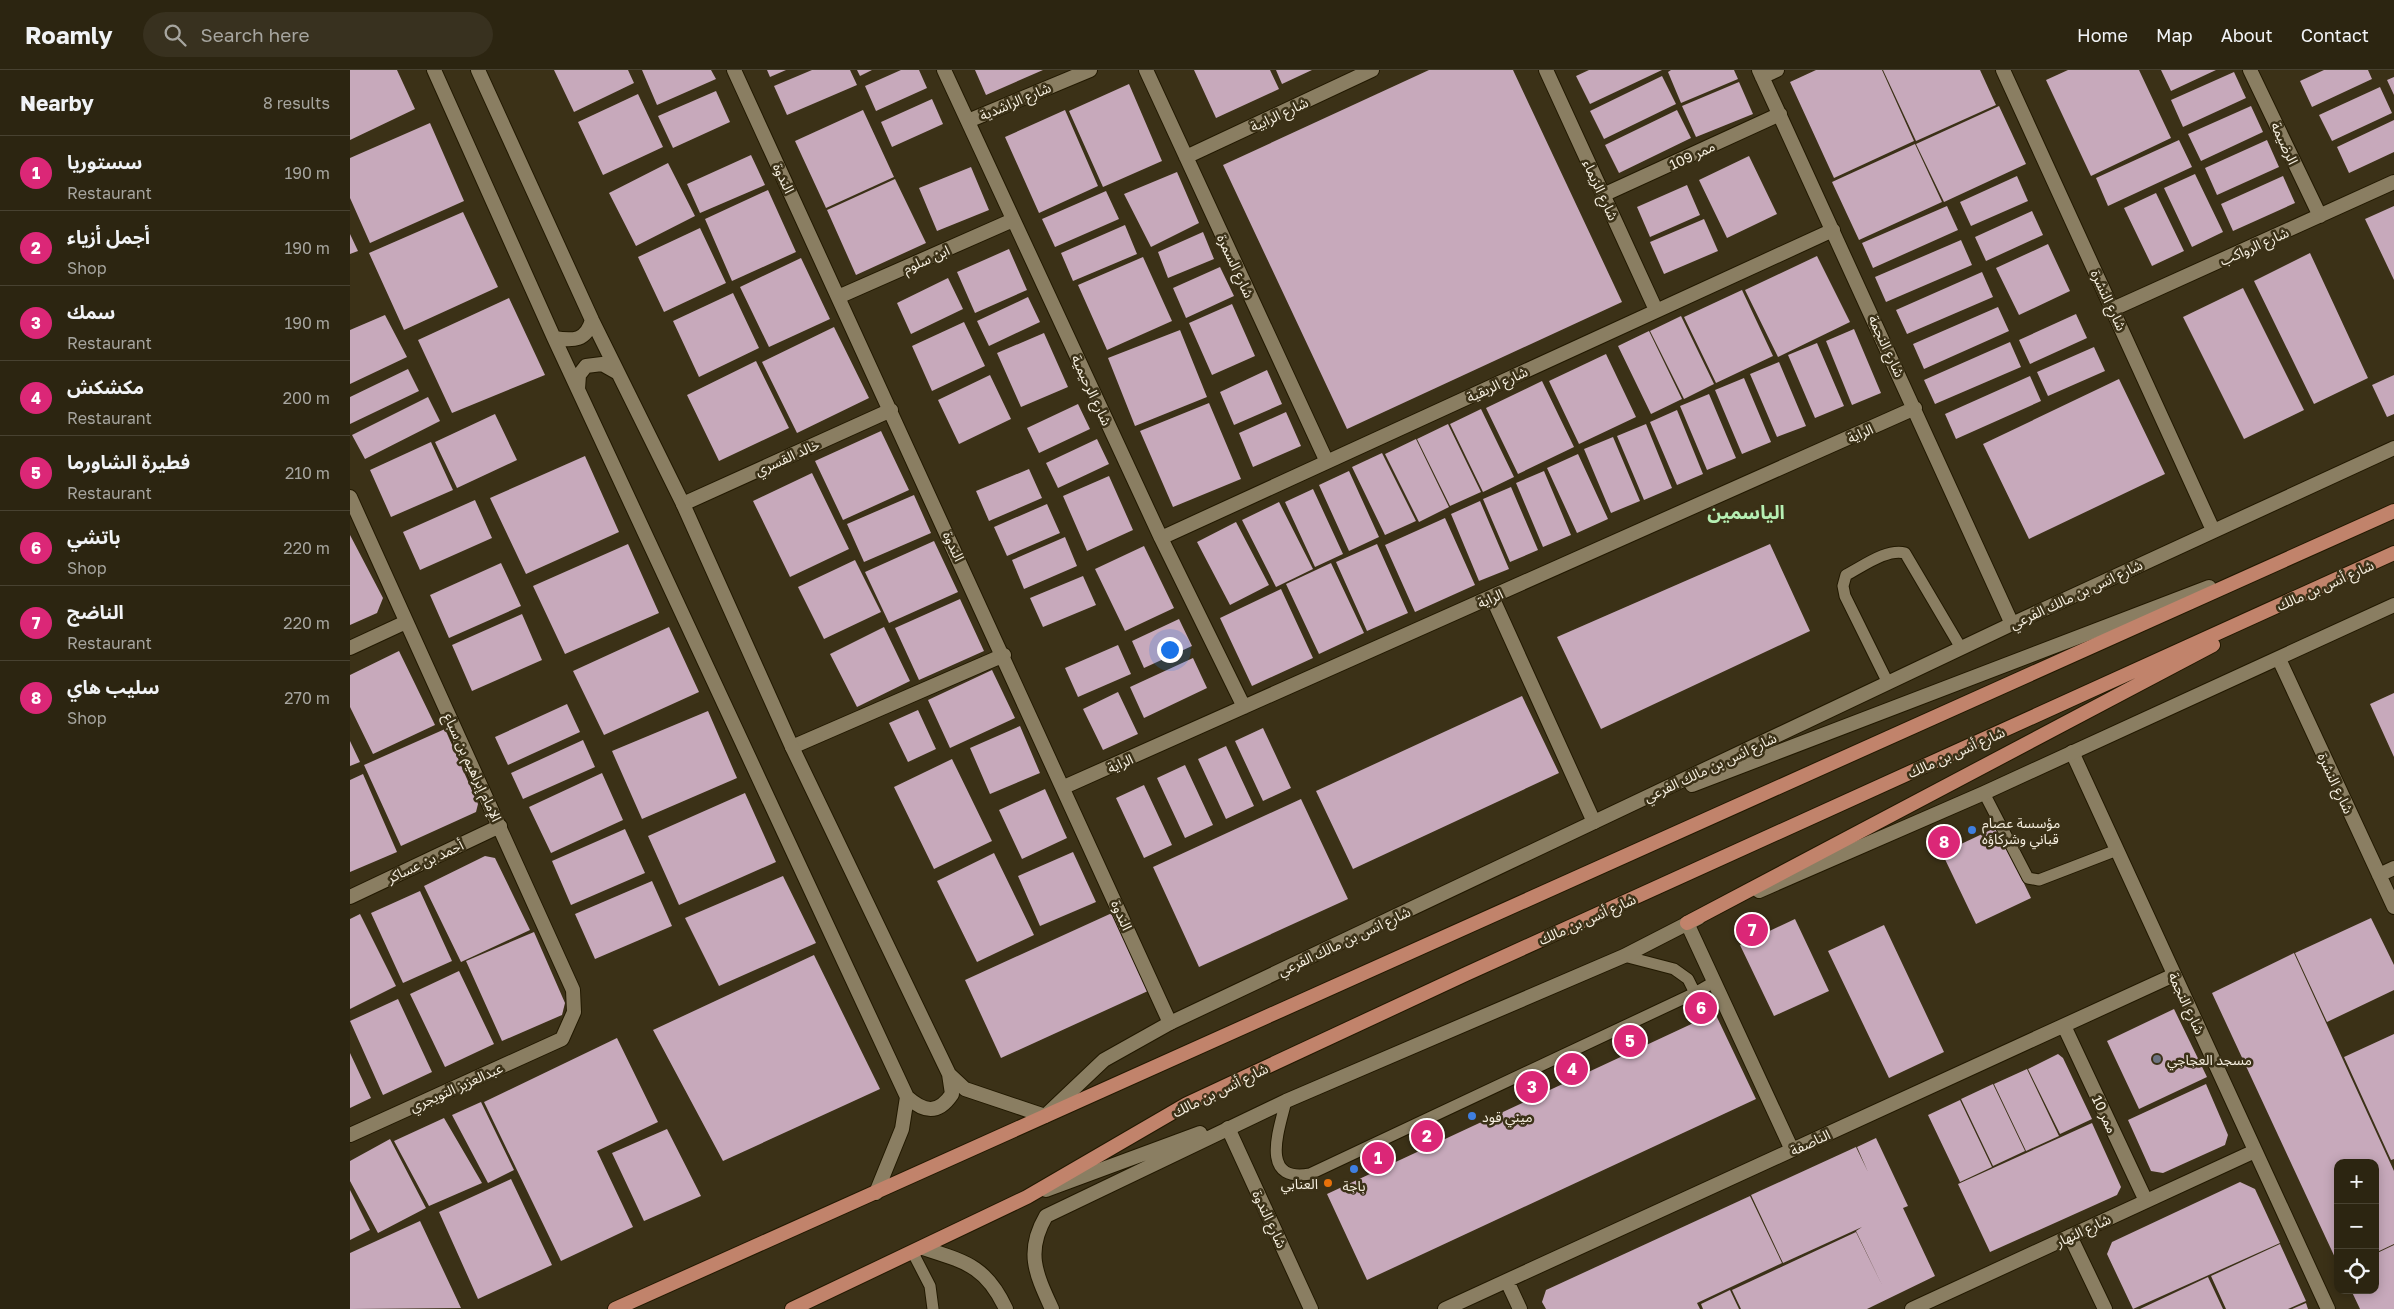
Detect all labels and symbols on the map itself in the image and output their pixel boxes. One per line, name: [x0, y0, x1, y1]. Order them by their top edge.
street label: شارع الراشدية: [977, 78, 1054, 126]
street label: شارع الرابية: [1247, 93, 1312, 138]
street label: الرضيمة: [2267, 119, 2302, 167]
street label: ممر 109: [1666, 137, 1718, 174]
street label: شارع الزيماء: [1577, 157, 1622, 224]
street label: الندوة: [769, 160, 798, 196]
street label: شارع الرواكب: [2217, 223, 2292, 272]
street label: شارع السمرة: [1211, 231, 1258, 302]
street label: ابن سلوم: [900, 241, 953, 280]
street label: شارع النشرة: [2085, 267, 2130, 334]
street label: شارع النجمة: [1863, 312, 1909, 381]
street label: شارع الرحيمية: [1065, 352, 1116, 429]
street label: شارع الربقية: [1464, 362, 1532, 408]
street label: الراية: [1844, 420, 1876, 447]
street label: خالد القسري: [752, 435, 823, 482]
district label: الياسمين: [1707, 500, 1785, 523]
street label: الندوة: [939, 528, 968, 564]
street label: شارع انس بن مالك الفرعي: [2007, 556, 2146, 635]
street label: شارع أنس بن مالك: [2274, 556, 2377, 617]
street label: الراية: [1474, 585, 1506, 612]
your location: [1157, 637, 1183, 663]
street label: الإمام إبراهيم بن سباع: [438, 710, 506, 825]
street label: شارع أنس بن مالك: [1905, 723, 2008, 784]
street label: شارع انس بن مالك الفرعي: [1641, 729, 1780, 808]
street label: الراية: [1104, 750, 1136, 777]
street label: شارع النشرة: [2312, 750, 2357, 817]
place label: مؤسسة عصام قباني وشركاؤه: [1982, 814, 2060, 850]
pin: 8: [1928, 823, 1960, 861]
marker: مؤسسة عصام قباني وشركاؤه: [1966, 824, 1978, 836]
street label: أحمد بن عساكر: [383, 836, 467, 887]
street label: شارع أنس بن مالك: [1536, 890, 1639, 951]
street label: الندوة: [1107, 897, 1136, 933]
street label: شارع انس بن مالك الفرعي: [1275, 903, 1414, 982]
pin: 7: [1736, 911, 1768, 949]
street label: شارع النجمة: [2163, 969, 2209, 1038]
pin: 6: [1685, 989, 1717, 1027]
pin: 5: [1614, 1022, 1646, 1060]
pin: 4: [1556, 1050, 1588, 1088]
place label: مسجد العجاجي: [2167, 1051, 2252, 1071]
marker: مسجد العجاجي: [2151, 1053, 2163, 1065]
street label: عبدالعزيز التويجري: [407, 1059, 506, 1118]
street label: شارع أنس بن مالك: [1169, 1059, 1272, 1123]
pin: 3: [1516, 1068, 1548, 1106]
street label: ممر 10: [2088, 1092, 2121, 1136]
place label: ميني قود: [1482, 1108, 1533, 1128]
marker: ميني قود: [1466, 1110, 1478, 1122]
pin: 2: [1411, 1117, 1443, 1155]
street label: الناصفة: [1787, 1125, 1833, 1159]
pin: 1: [1362, 1139, 1394, 1177]
marker: باجة: [1348, 1163, 1360, 1175]
place label: العنابي: [1281, 1175, 1318, 1195]
marker: العنابي: [1322, 1177, 1334, 1189]
place label: باجة: [1343, 1177, 1366, 1194]
street label: شارع الندوة: [1246, 1187, 1291, 1252]
street label: شارع النهار: [2052, 1210, 2115, 1253]

